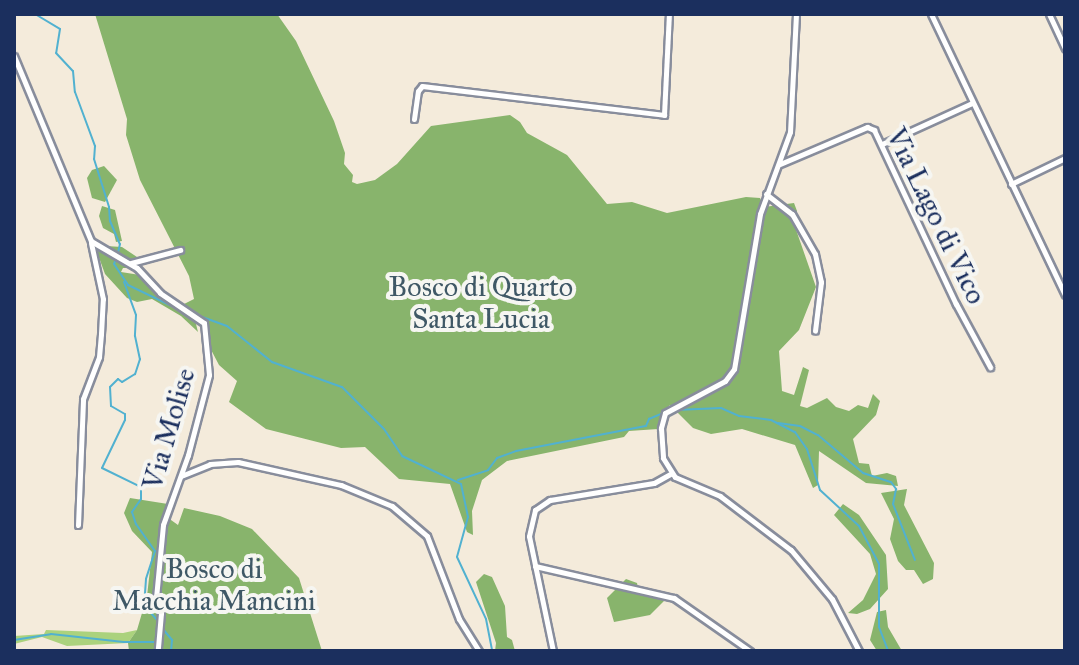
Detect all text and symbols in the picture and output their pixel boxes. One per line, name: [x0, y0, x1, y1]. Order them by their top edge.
street label: Via Lago di Vico: [879, 122, 993, 310]
park label: Bosco di Quarto Santa Lucia: [389, 270, 573, 336]
street label: Via Molise: [136, 364, 202, 494]
park label: Bosco di Macchia Mancini: [112, 552, 316, 618]

